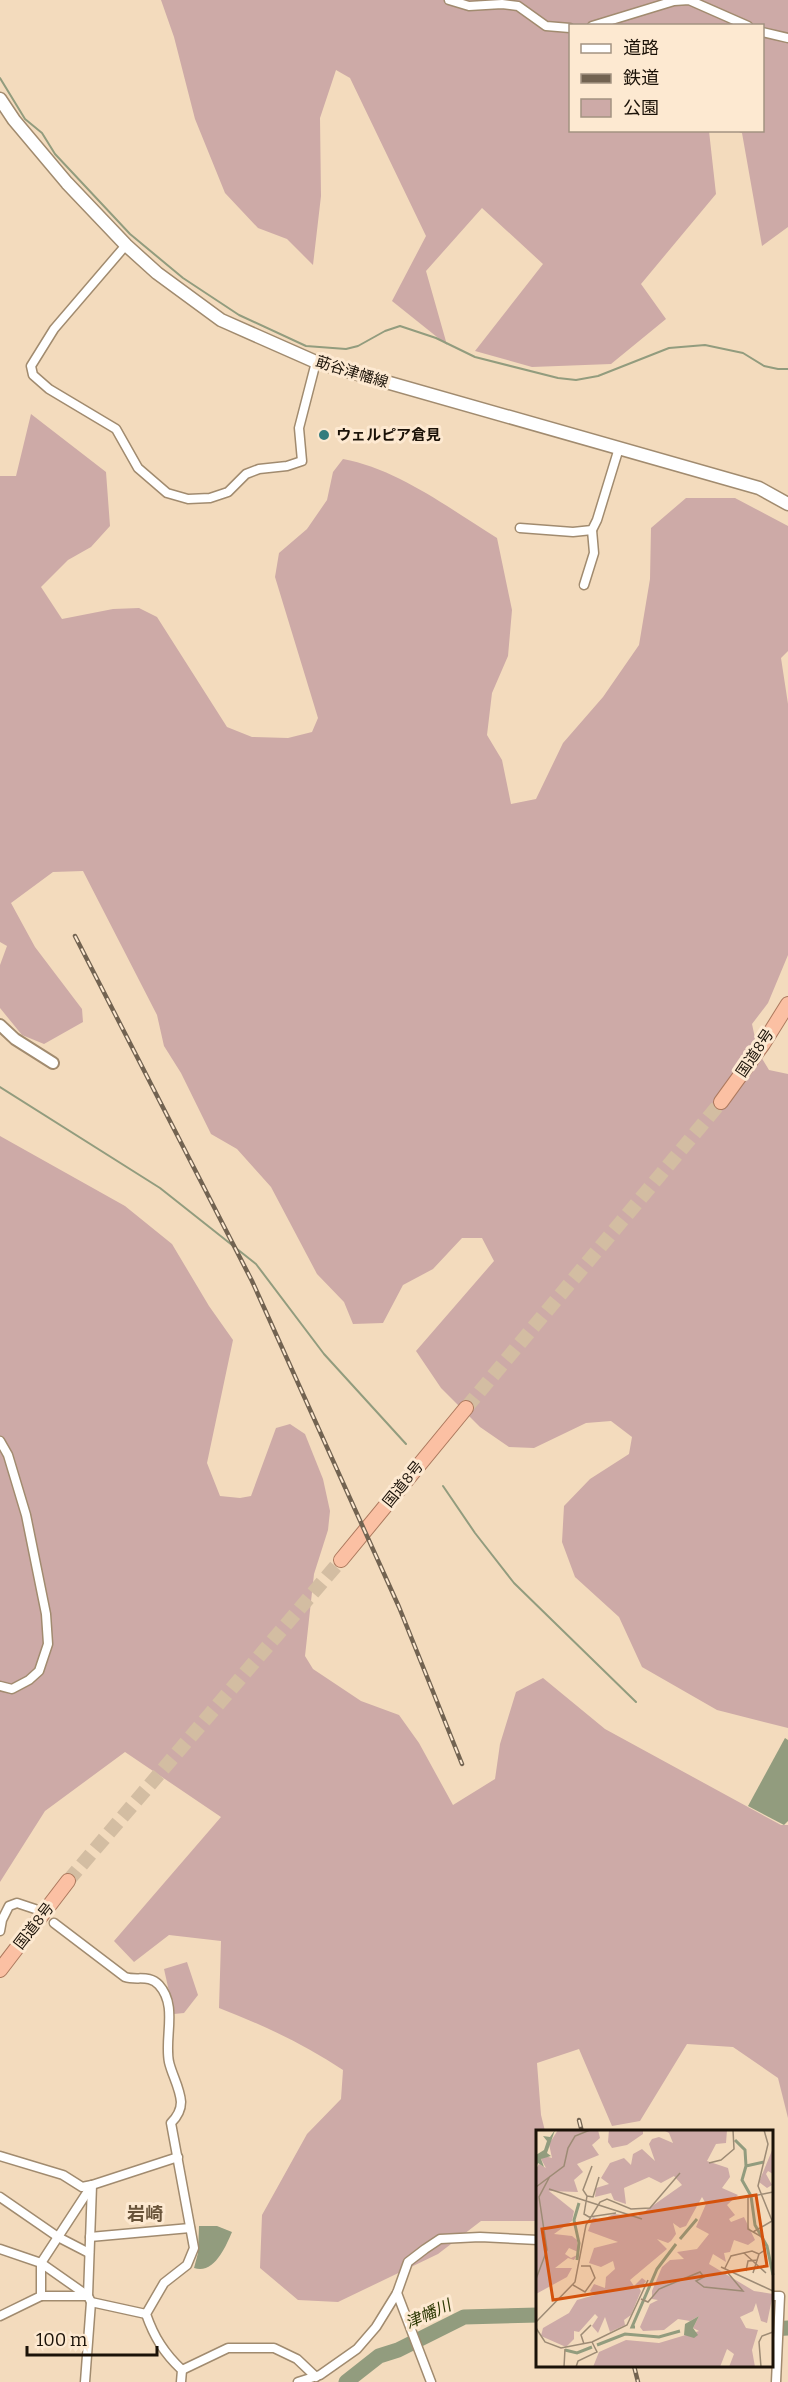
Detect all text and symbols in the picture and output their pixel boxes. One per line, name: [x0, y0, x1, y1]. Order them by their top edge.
legend: [569, 24, 764, 132]
text: 道路: [623, 37, 659, 59]
text: 鉄道: [623, 67, 659, 89]
text: 公園: [623, 97, 659, 119]
street label: 莇谷津幡線: [313, 352, 391, 392]
place label: ウェルピア倉見: [336, 426, 441, 444]
marker: ウェルピア倉見: [317, 428, 331, 442]
street label: 国道8号: [732, 1026, 778, 1080]
street label: 国道8号: [379, 1457, 427, 1511]
street label: 国道8号: [10, 1899, 58, 1953]
inset map: [536, 2130, 773, 2367]
district label: 岩崎: [127, 2203, 163, 2225]
water label: 津幡川: [402, 2295, 456, 2332]
scale bar: [27, 2319, 158, 2357]
text: 100 m: [36, 2329, 87, 2351]

